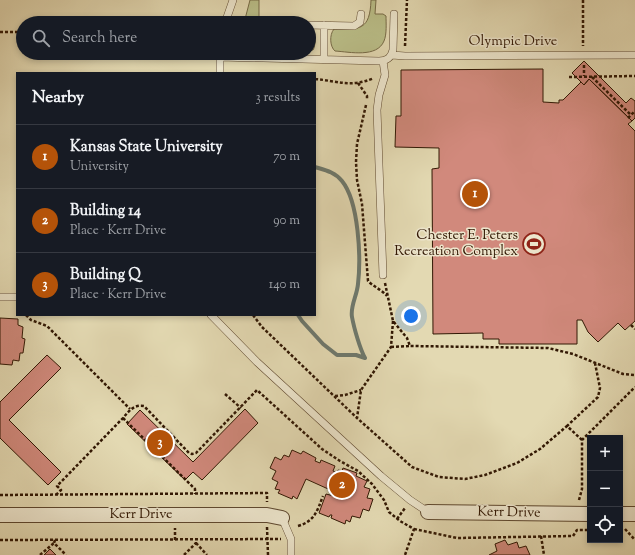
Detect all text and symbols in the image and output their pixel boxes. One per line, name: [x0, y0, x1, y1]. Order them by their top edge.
search box: [16, 16, 316, 60]
icon: search: [30, 27, 52, 49]
text: Search here: [62, 28, 137, 49]
street label: Olympic Drive: [469, 32, 557, 52]
text: Nearby: [32, 86, 84, 110]
text: 3 results: [255, 89, 300, 107]
text: Kansas State University: [70, 137, 223, 158]
text: 1: [43, 148, 47, 166]
text: 70 m: [273, 148, 300, 166]
text: University: [70, 158, 129, 176]
pin: 1: [462, 179, 488, 209]
text: Building 14: [70, 201, 141, 222]
text: 2: [42, 212, 48, 230]
text: 90 m: [273, 212, 300, 230]
text: Place · Kerr Drive: [70, 222, 166, 240]
place label: Chester E. Peters Recreation Complex: [394, 226, 518, 262]
sports icon: Chester E. Peters Recreation Complex: [521, 231, 547, 257]
text: Building Q: [70, 265, 141, 286]
text: 3: [42, 276, 48, 294]
text: 140 m: [269, 276, 300, 294]
text: Place · Kerr Drive: [70, 286, 166, 304]
your location: [401, 306, 421, 326]
pin: 3: [147, 428, 173, 458]
map controls: [587, 435, 623, 543]
button: +: [587, 435, 623, 471]
pin: 2: [329, 470, 355, 500]
button: −: [587, 471, 623, 507]
street label: Kerr Drive: [477, 502, 541, 524]
street label: Kerr Drive: [109, 505, 173, 525]
button: locate: [587, 507, 623, 543]

